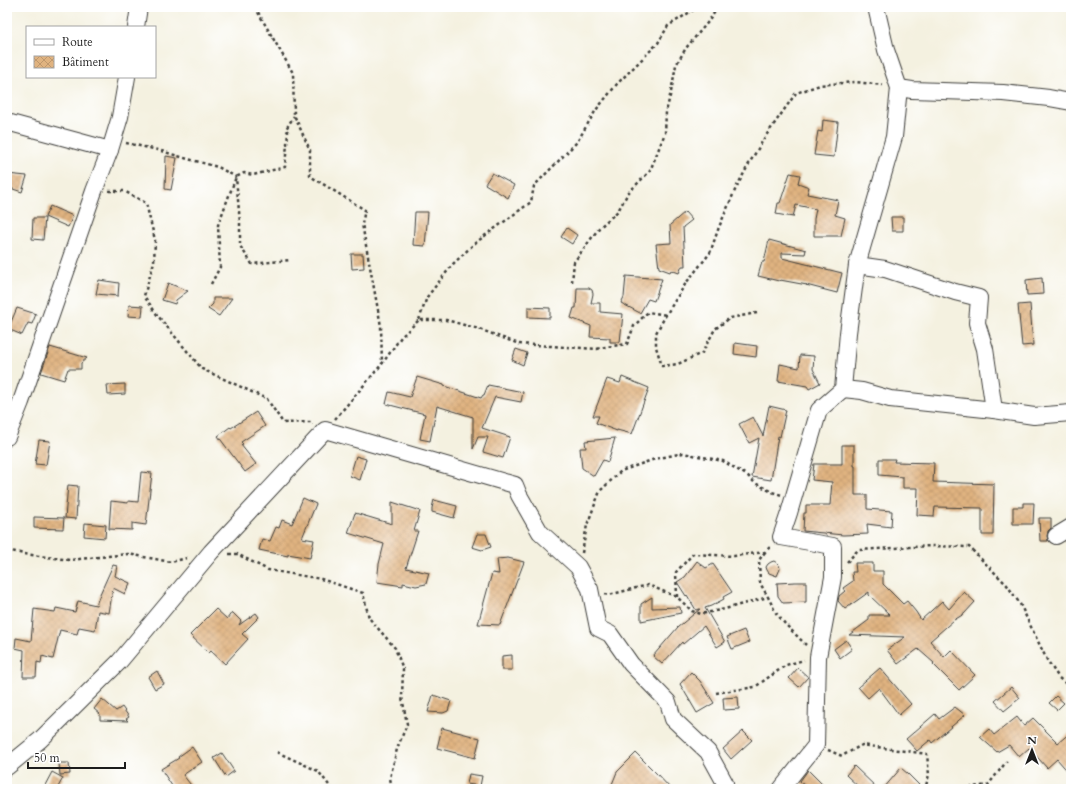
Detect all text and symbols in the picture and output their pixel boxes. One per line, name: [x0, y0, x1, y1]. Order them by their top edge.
legend: [26, 26, 156, 78]
text: Route: [62, 34, 93, 50]
text: Bâtiment: [62, 54, 109, 70]
north arrow: [1012, 730, 1052, 770]
text: N: [1027, 733, 1037, 748]
scale bar: [28, 744, 125, 770]
text: 50 m: [34, 750, 61, 766]

